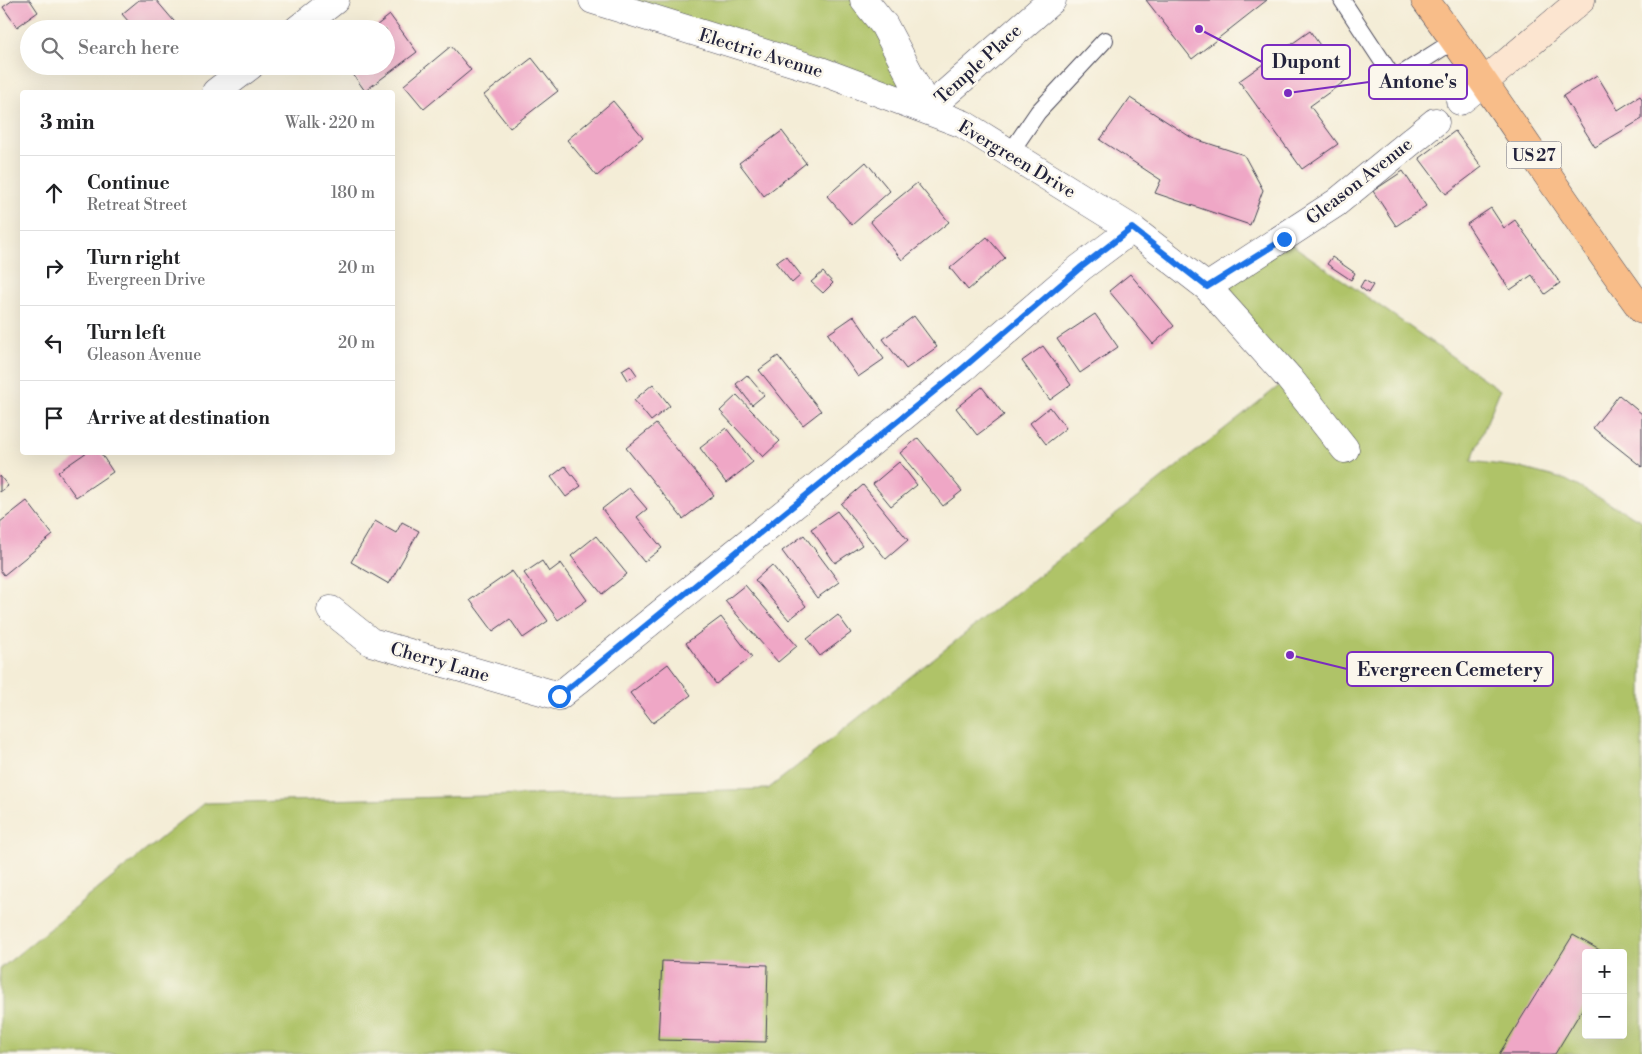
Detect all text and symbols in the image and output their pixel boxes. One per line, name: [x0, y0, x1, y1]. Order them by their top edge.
street label: Temple Place: [930, 19, 1027, 109]
search box: [20, 20, 395, 75]
street label: Electric Avenue: [696, 24, 826, 83]
icon: search: [38, 34, 66, 62]
text: Search here: [78, 36, 179, 60]
callout: Dupont: [1262, 45, 1350, 79]
text: Dupont: [1272, 50, 1340, 74]
callout: Antone's: [1369, 65, 1467, 99]
text: Antone's: [1378, 70, 1457, 94]
text: 3 min: [40, 110, 95, 136]
text: Walk · 220 m: [285, 113, 375, 133]
street label: Evergreen Drive: [954, 115, 1080, 204]
street label: Gleason Avenue: [1302, 133, 1417, 230]
road number: US 27: [1506, 142, 1562, 168]
text: Continue: [87, 171, 170, 195]
icon: ahead: [40, 179, 68, 207]
text: 180 m: [331, 183, 375, 203]
text: Retreat Street: [87, 195, 187, 215]
route end: [1273, 228, 1296, 251]
text: Turn right: [87, 246, 180, 270]
icon: right: [40, 254, 68, 282]
text: 20 m: [338, 258, 375, 278]
text: Evergreen Drive: [87, 270, 205, 290]
text: Turn left: [87, 321, 166, 345]
icon: left: [40, 329, 68, 357]
text: 20 m: [338, 333, 375, 353]
text: Gleason Avenue: [87, 345, 201, 365]
icon: arrive: [40, 404, 68, 432]
text: Arrive at destination: [87, 406, 270, 430]
street label: Cherry Lane: [388, 637, 492, 688]
callout: Evergreen Cemetery: [1347, 652, 1553, 686]
text: Evergreen Cemetery: [1357, 658, 1543, 682]
route start: [548, 685, 571, 708]
map controls: [1582, 949, 1627, 1039]
button: +: [1582, 949, 1627, 994]
button: −: [1582, 994, 1627, 1039]

